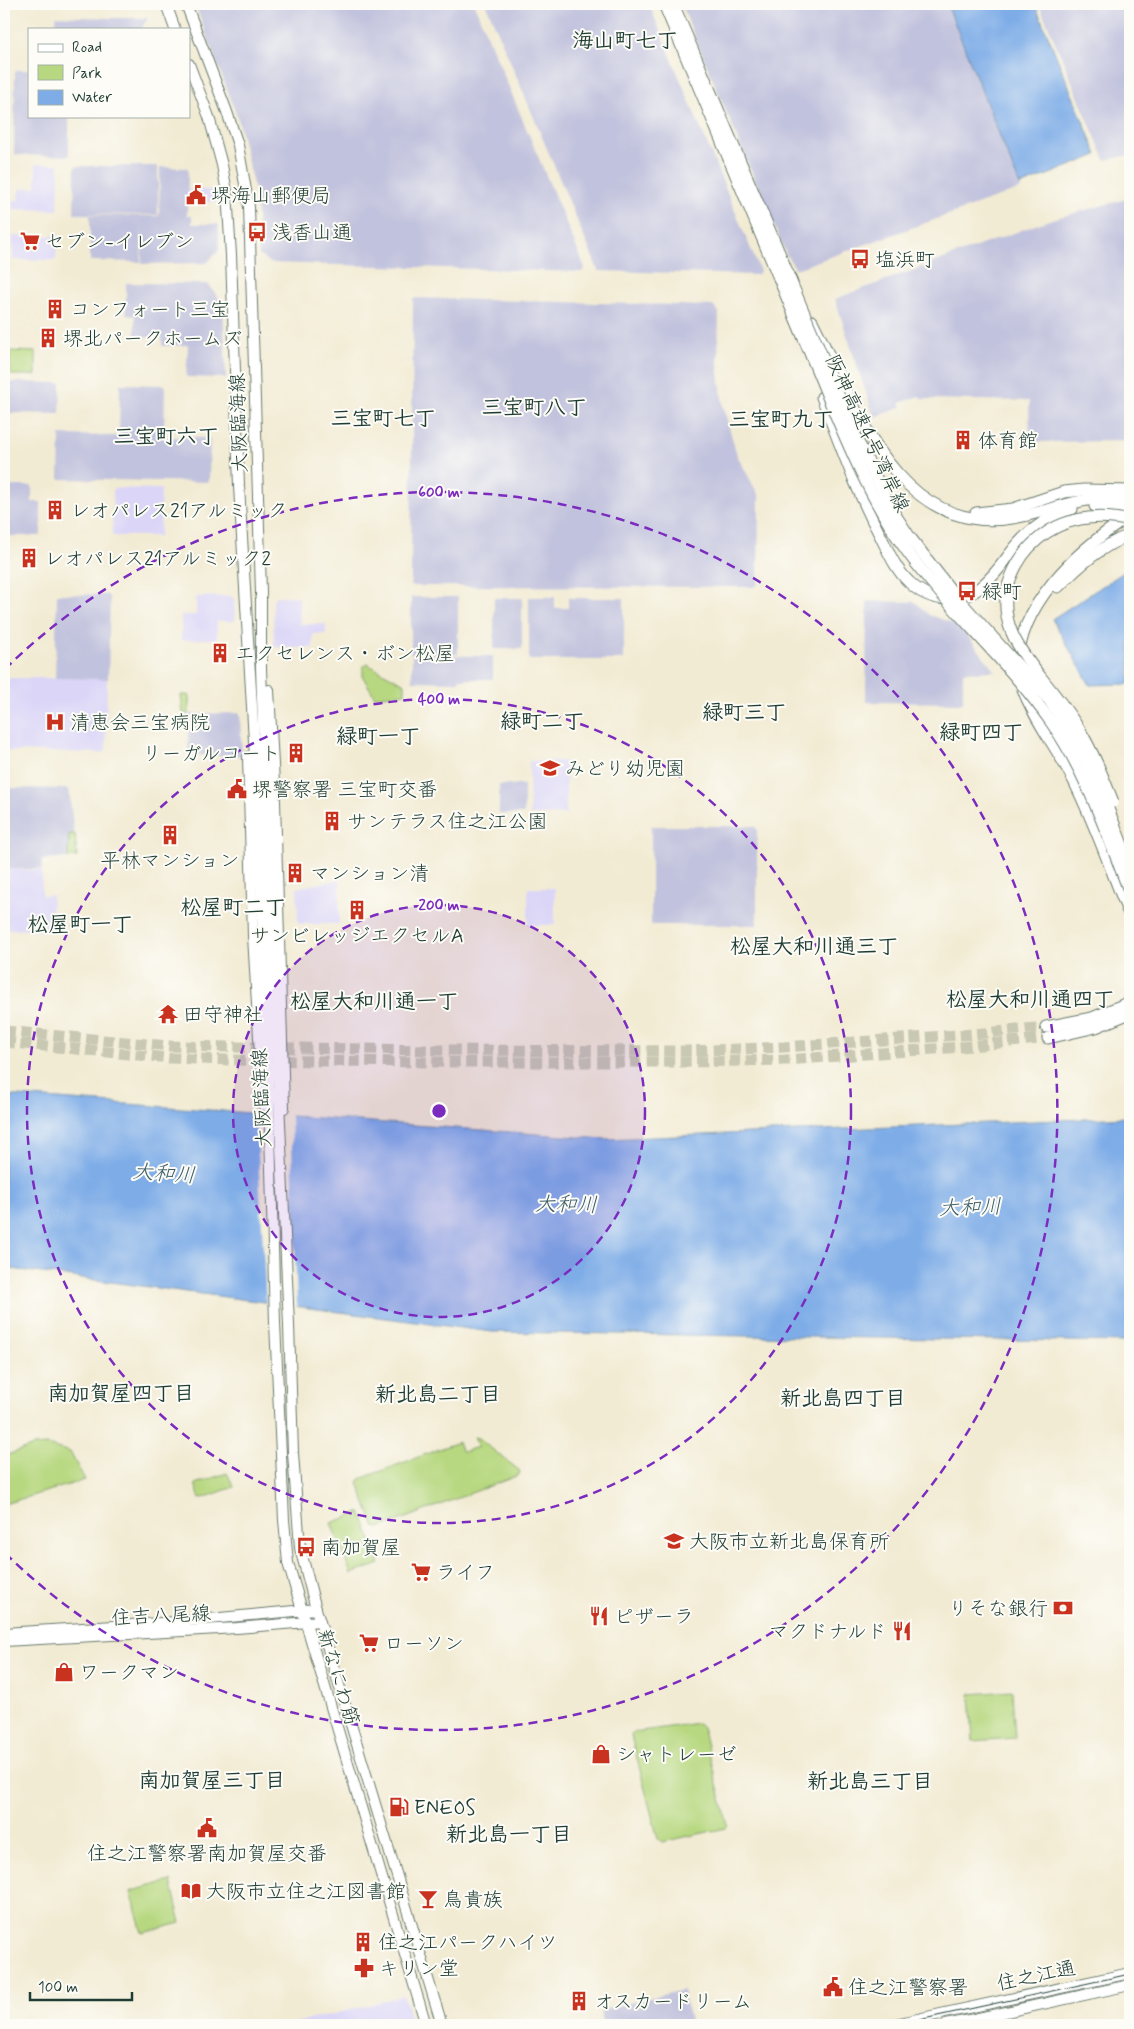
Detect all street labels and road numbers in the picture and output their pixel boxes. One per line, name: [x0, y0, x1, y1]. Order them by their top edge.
street label: 阪神高速4号湾岸線: [818, 350, 915, 517]
street label: 大阪臨海線: [224, 373, 255, 473]
street label: 大阪臨海線: [246, 1047, 279, 1149]
street label: 住吉八尾線: [110, 1600, 212, 1633]
street label: 新なにわ筋: [310, 1626, 365, 1729]
street label: 住之江通: [994, 1955, 1078, 1998]

